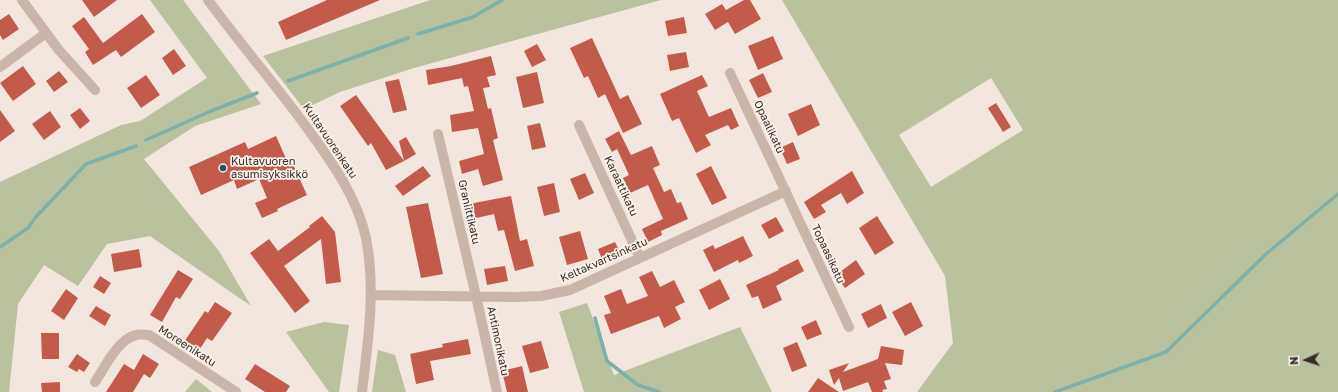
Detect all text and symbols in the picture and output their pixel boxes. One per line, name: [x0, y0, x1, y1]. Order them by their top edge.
street label: Opaalikatu: [751, 98, 787, 156]
street label: Kultavuorenkatu: [300, 101, 360, 181]
street label: Karaattikatu: [601, 154, 641, 218]
place label: Kultavuoren asumisyksikkö: [231, 155, 308, 181]
marker: Kultavuoren asumisyksikkö: [218, 163, 228, 173]
street label: Graniittikatu: [455, 179, 483, 245]
street label: Topaasikatu: [809, 222, 847, 286]
street label: Keltakvartsinkatu: [558, 235, 650, 285]
street label: Antimonikatu: [484, 305, 512, 377]
street label: Moreenikatu: [156, 322, 218, 370]
north arrow: [1286, 340, 1326, 380]
text: N: [1287, 356, 1300, 365]

